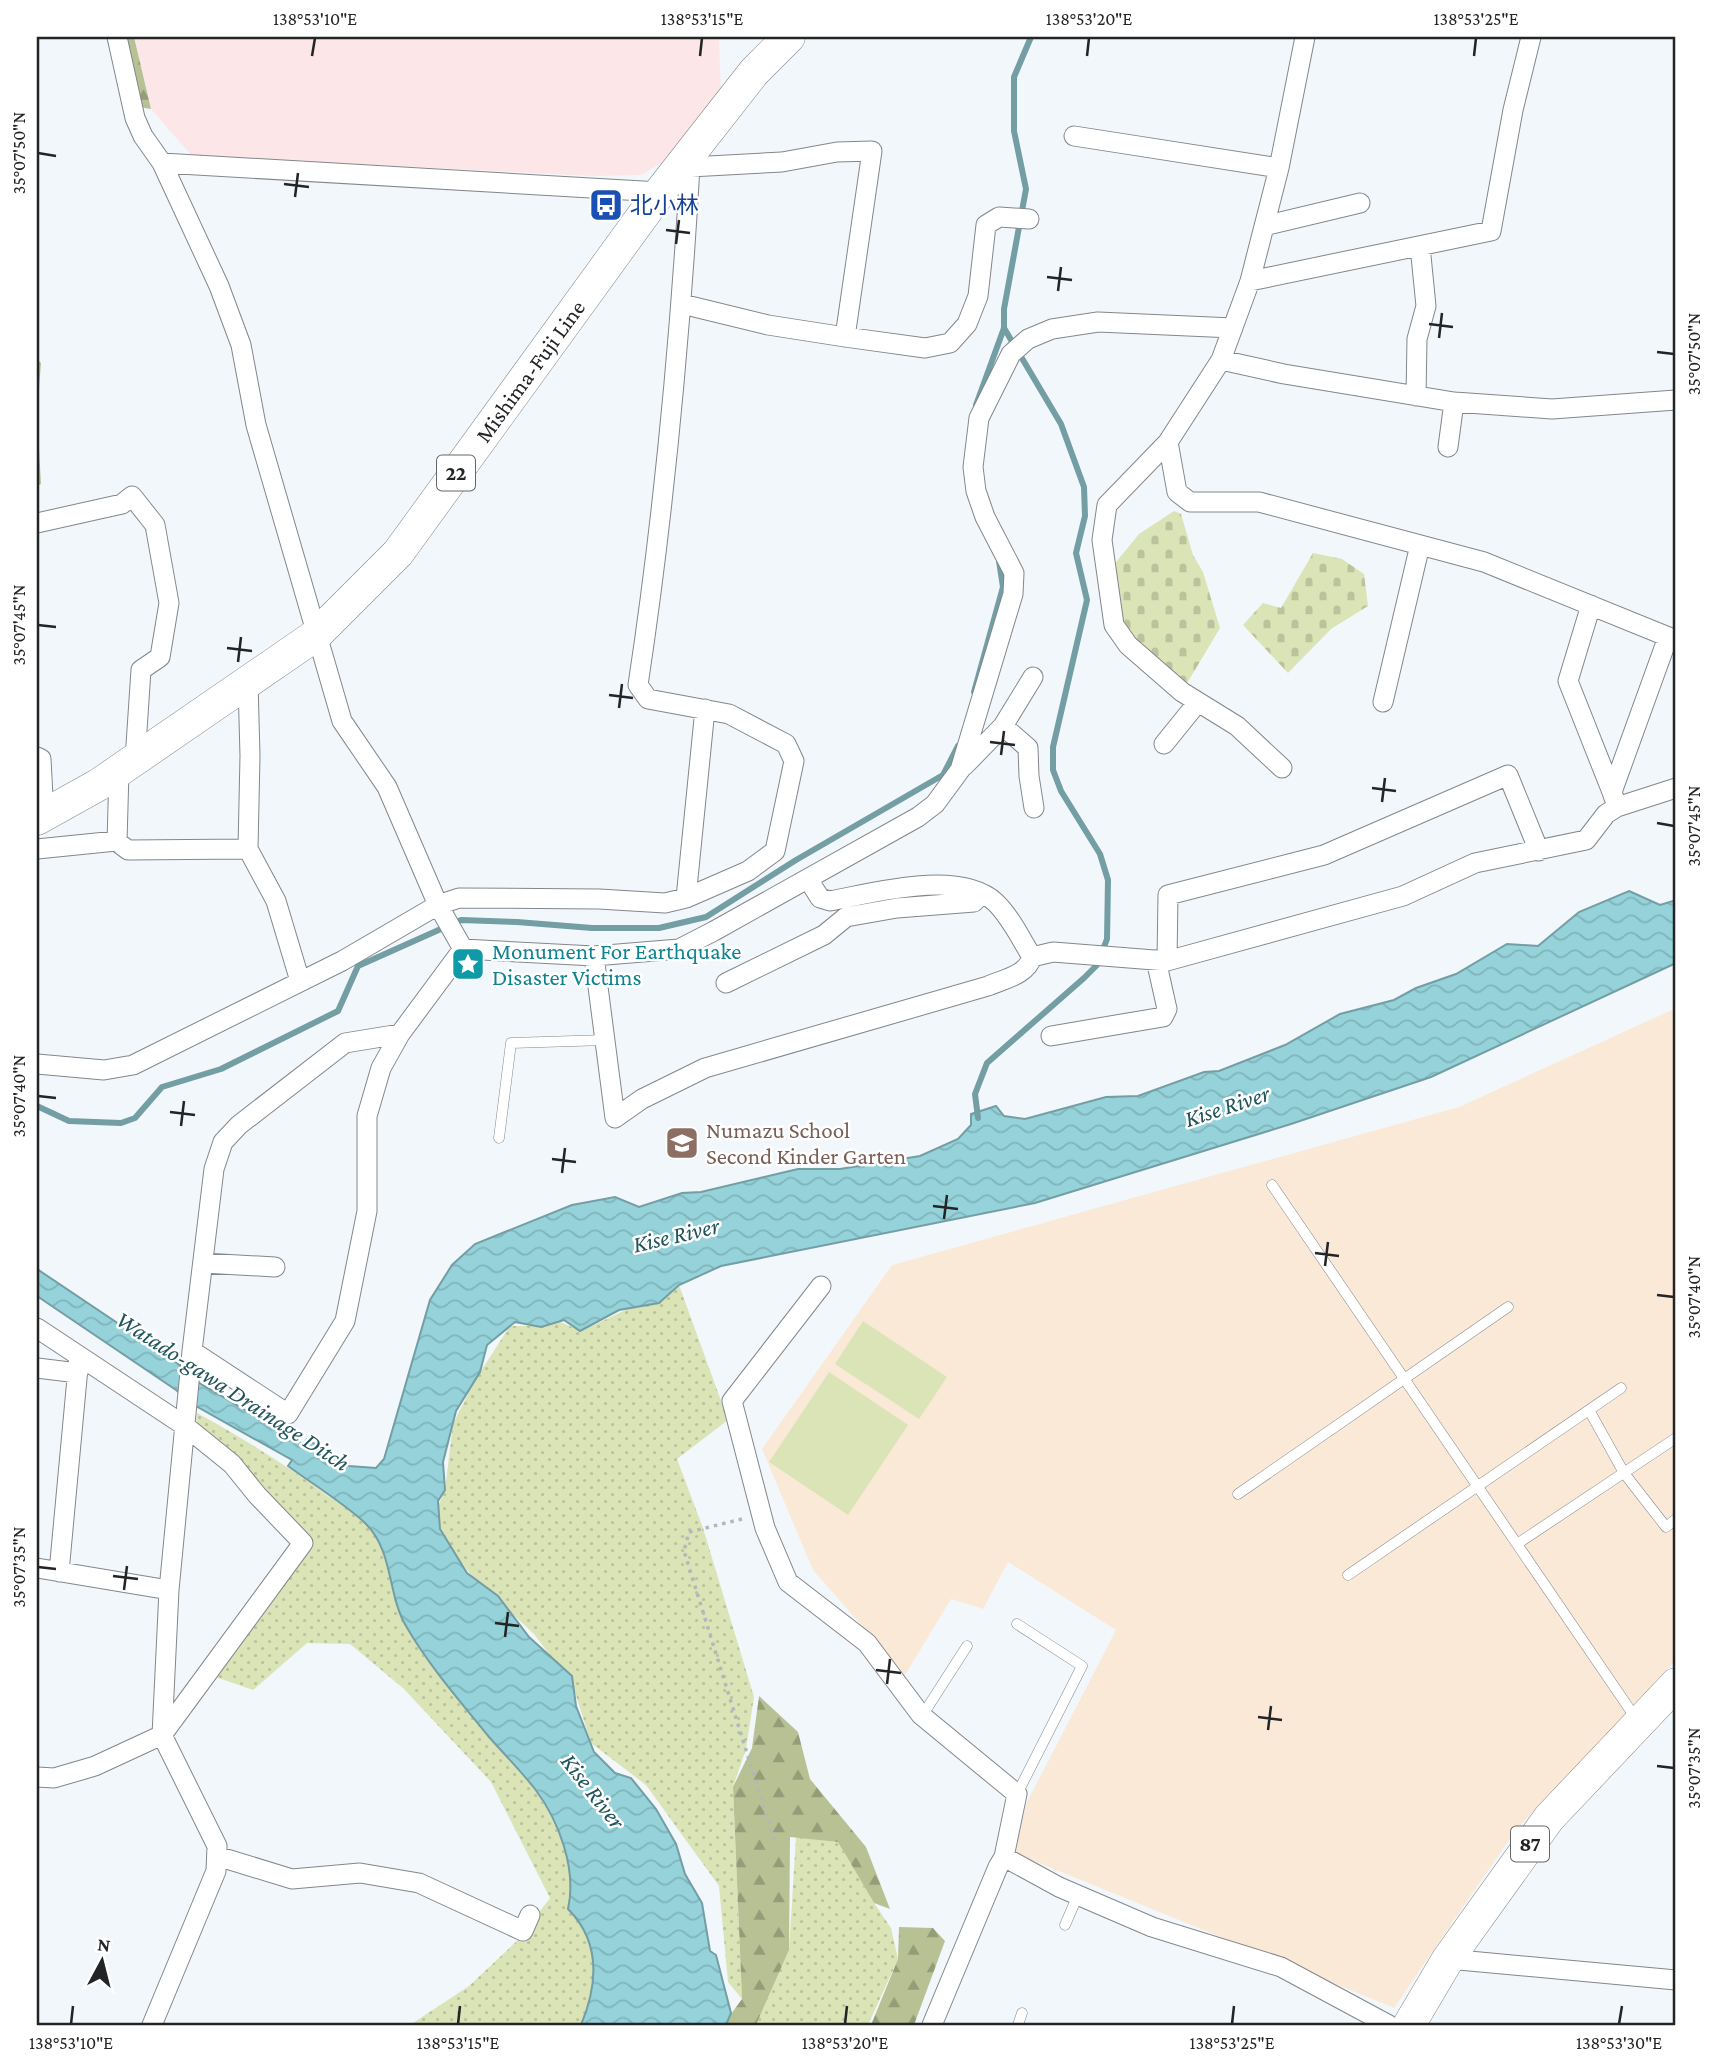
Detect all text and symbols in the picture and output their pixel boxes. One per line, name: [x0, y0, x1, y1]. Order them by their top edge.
text: 138°53'10"E: [273, 9, 357, 29]
text: 138°53'15"E: [661, 9, 744, 29]
text: 138°53'20"E: [1046, 9, 1132, 29]
text: 138°53'25"E: [1433, 9, 1519, 29]
text: 35°07'50"N: [9, 112, 29, 194]
bus stop icon: 北小林: [587, 186, 625, 224]
place label: 北小林: [630, 192, 699, 218]
street label: Mishima-Fuji Line: [470, 295, 590, 447]
text: 35°07'50"N: [1684, 313, 1704, 395]
road number: 22: [437, 456, 475, 490]
text: 35°07'45"N: [9, 584, 29, 666]
text: 35°07'45"N: [1684, 785, 1704, 867]
place label: Monument For Earthquake Disaster Victims: [492, 938, 741, 990]
place icon: Monument For Earthquake Disaster Victims: [449, 945, 487, 983]
text: 35°07'40"N: [9, 1054, 29, 1137]
water label: Kise River: [1181, 1079, 1273, 1132]
place label: Numazu School Second Kinder Garten: [706, 1117, 906, 1169]
school or university icon: Numazu School Second Kinder Garten: [663, 1124, 701, 1162]
water label: Kise River: [630, 1211, 722, 1258]
text: 35°07'40"N: [1684, 1255, 1704, 1338]
water label: Watado-gawa Drainage Ditch: [111, 1305, 355, 1476]
text: 35°07'35"N: [9, 1526, 29, 1608]
text: 35°07'35"N: [1684, 1727, 1704, 1809]
water label: Kise River: [556, 1748, 631, 1834]
road number: 87: [1511, 1826, 1549, 1862]
north arrow: [66, 1926, 136, 1996]
text: N: [96, 1933, 112, 1956]
text: 138°53'10"E: [29, 2033, 113, 2053]
text: 138°53'15"E: [417, 2033, 500, 2053]
text: 138°53'20"E: [802, 2033, 888, 2053]
text: 138°53'25"E: [1189, 2033, 1275, 2053]
text: 138°53'30"E: [1576, 2033, 1662, 2053]

